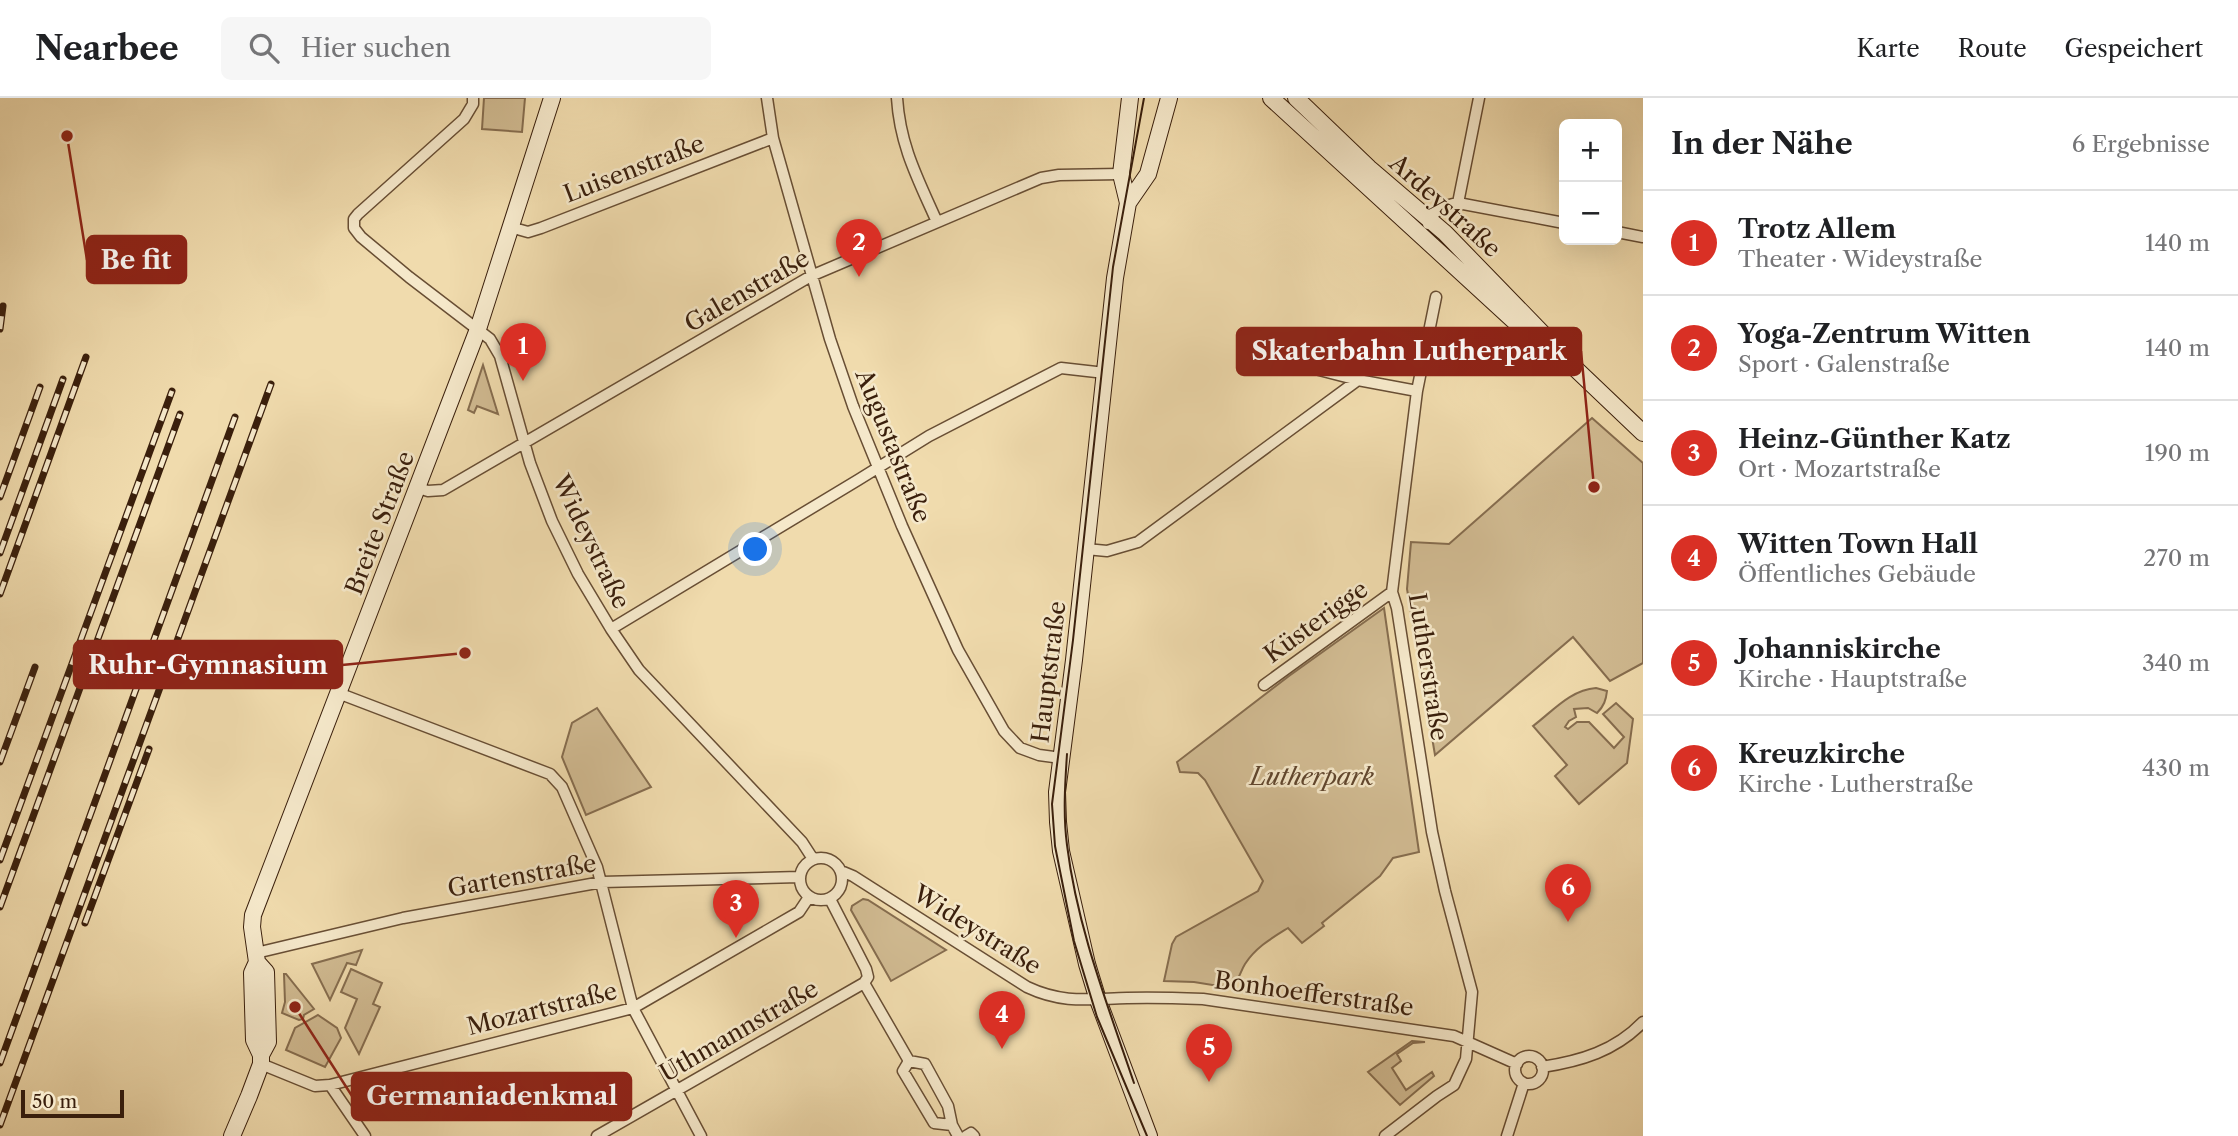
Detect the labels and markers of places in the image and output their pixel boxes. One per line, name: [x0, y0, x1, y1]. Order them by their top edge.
pin: 2: [836, 219, 882, 277]
callout: Be fit: [87, 236, 186, 283]
pin: 1: [500, 323, 546, 381]
callout: Skaterbahn Lutherpark: [1237, 328, 1581, 375]
callout: Ruhr-Gymnasium: [74, 641, 342, 688]
pin: 6: [1545, 864, 1591, 922]
pin: 3: [713, 880, 759, 938]
pin: 4: [979, 991, 1025, 1049]
pin: 5: [1186, 1024, 1232, 1082]
callout: Germaniadenkmal: [352, 1073, 631, 1120]

